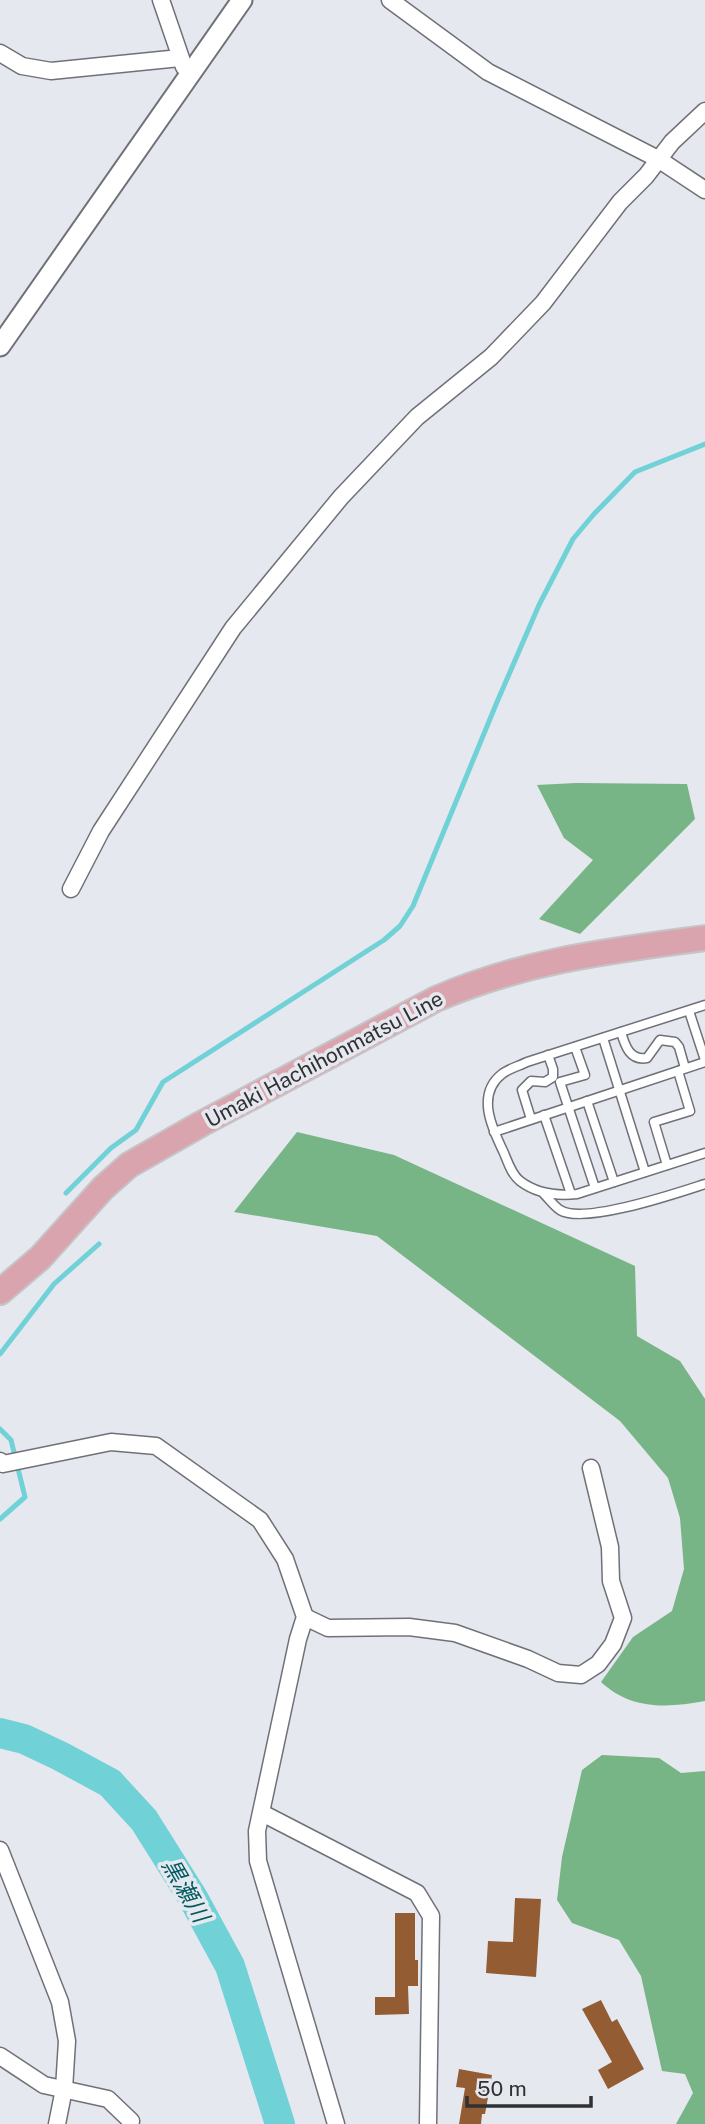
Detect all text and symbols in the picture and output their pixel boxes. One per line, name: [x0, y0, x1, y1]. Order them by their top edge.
street label: Umaki Hachihonmatsu Line: [201, 986, 447, 1132]
water label: 黒瀬川: [157, 1853, 216, 1929]
scale bar: [467, 2064, 591, 2108]
text: 50 m: [477, 2076, 527, 2101]

